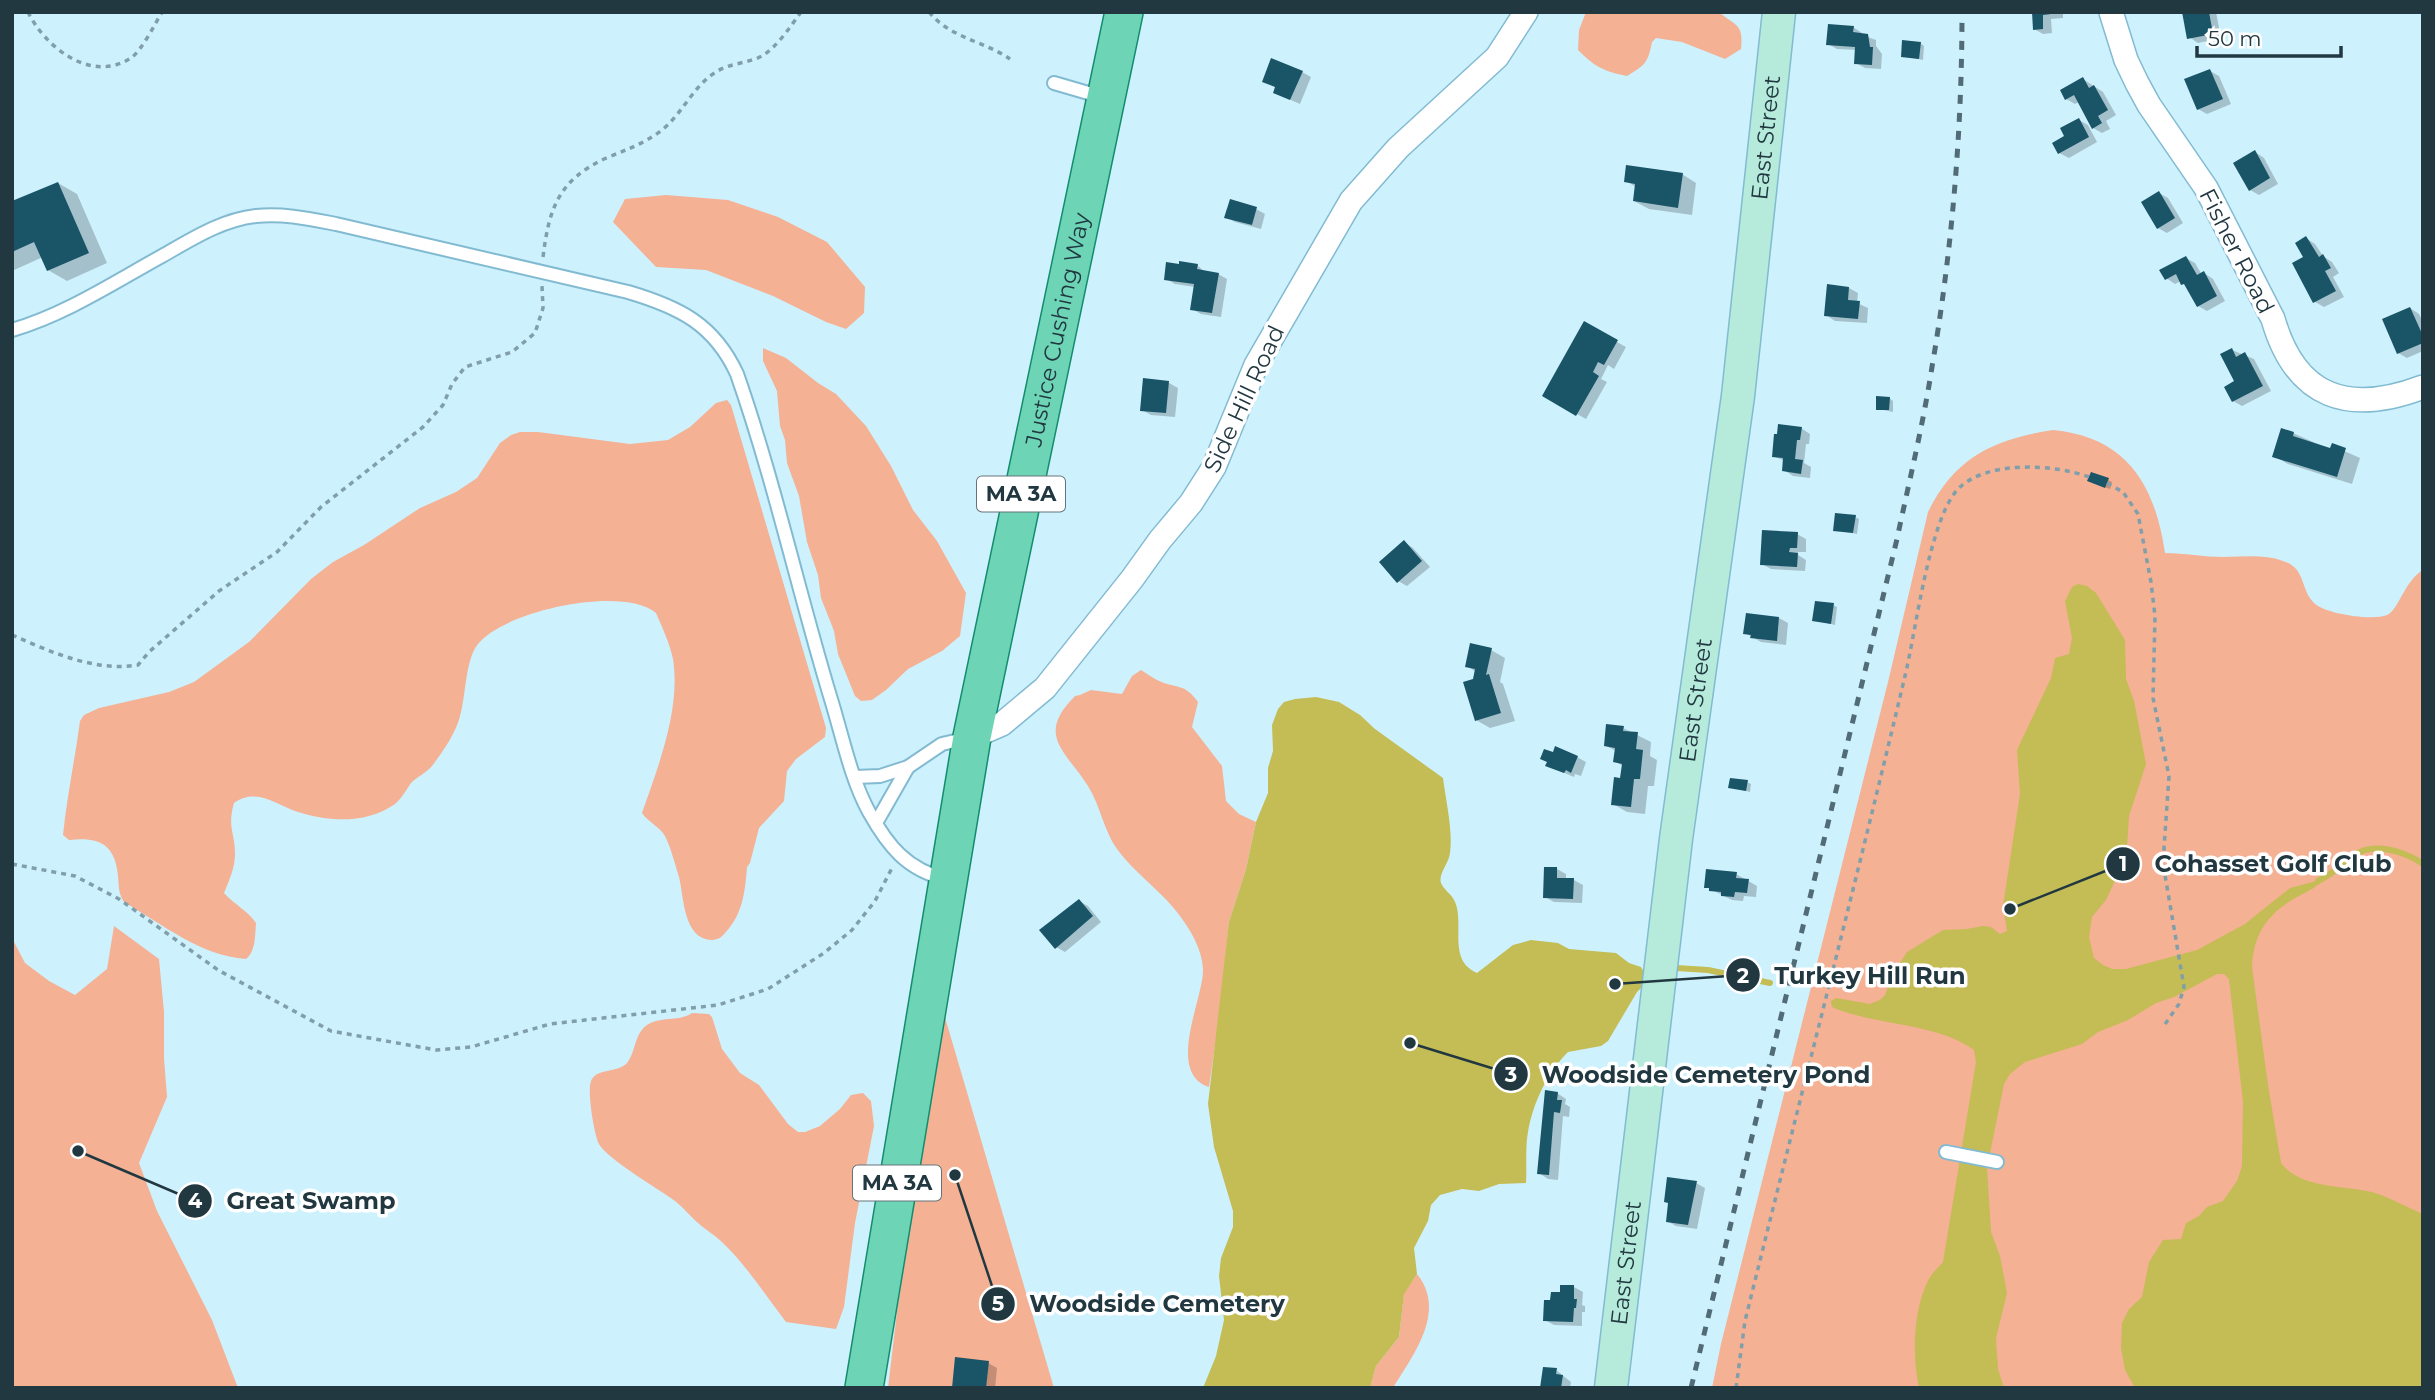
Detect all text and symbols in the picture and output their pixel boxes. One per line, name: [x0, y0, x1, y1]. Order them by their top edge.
scale bar: [2197, 14, 2340, 58]
text: 50 m: [2208, 26, 2262, 51]
street label: East Street: [1745, 74, 1786, 201]
street label: Fisher Road: [2193, 184, 2281, 318]
street label: Justice Cushing Way: [1019, 210, 1096, 450]
street label: Side Hill Road: [1198, 321, 1290, 477]
road number: MA 3A: [977, 476, 1065, 512]
street label: East Street: [1673, 636, 1718, 764]
callout: Cohasset Golf Club: [2106, 841, 2406, 886]
text: Cohasset Golf Club: [2154, 849, 2392, 878]
text: 1: [2119, 851, 2127, 876]
callout: Turkey Hill Run: [1725, 953, 1980, 998]
text: Turkey Hill Run: [1774, 961, 1966, 990]
text: 2: [1737, 963, 1749, 988]
callout: Woodside Cemetery Pond: [1493, 1052, 1885, 1097]
text: Woodside Cemetery Pond: [1542, 1060, 1870, 1089]
text: 3: [1504, 1062, 1517, 1087]
road number: MA 3A: [853, 1166, 941, 1200]
callout: Great Swamp: [177, 1178, 409, 1223]
text: Great Swamp: [226, 1186, 396, 1215]
text: 4: [188, 1188, 203, 1213]
street label: East Street: [1605, 1199, 1647, 1327]
callout: Woodside Cemetery: [980, 1281, 1299, 1326]
text: Woodside Cemetery: [1029, 1289, 1285, 1318]
text: 5: [992, 1291, 1004, 1316]

